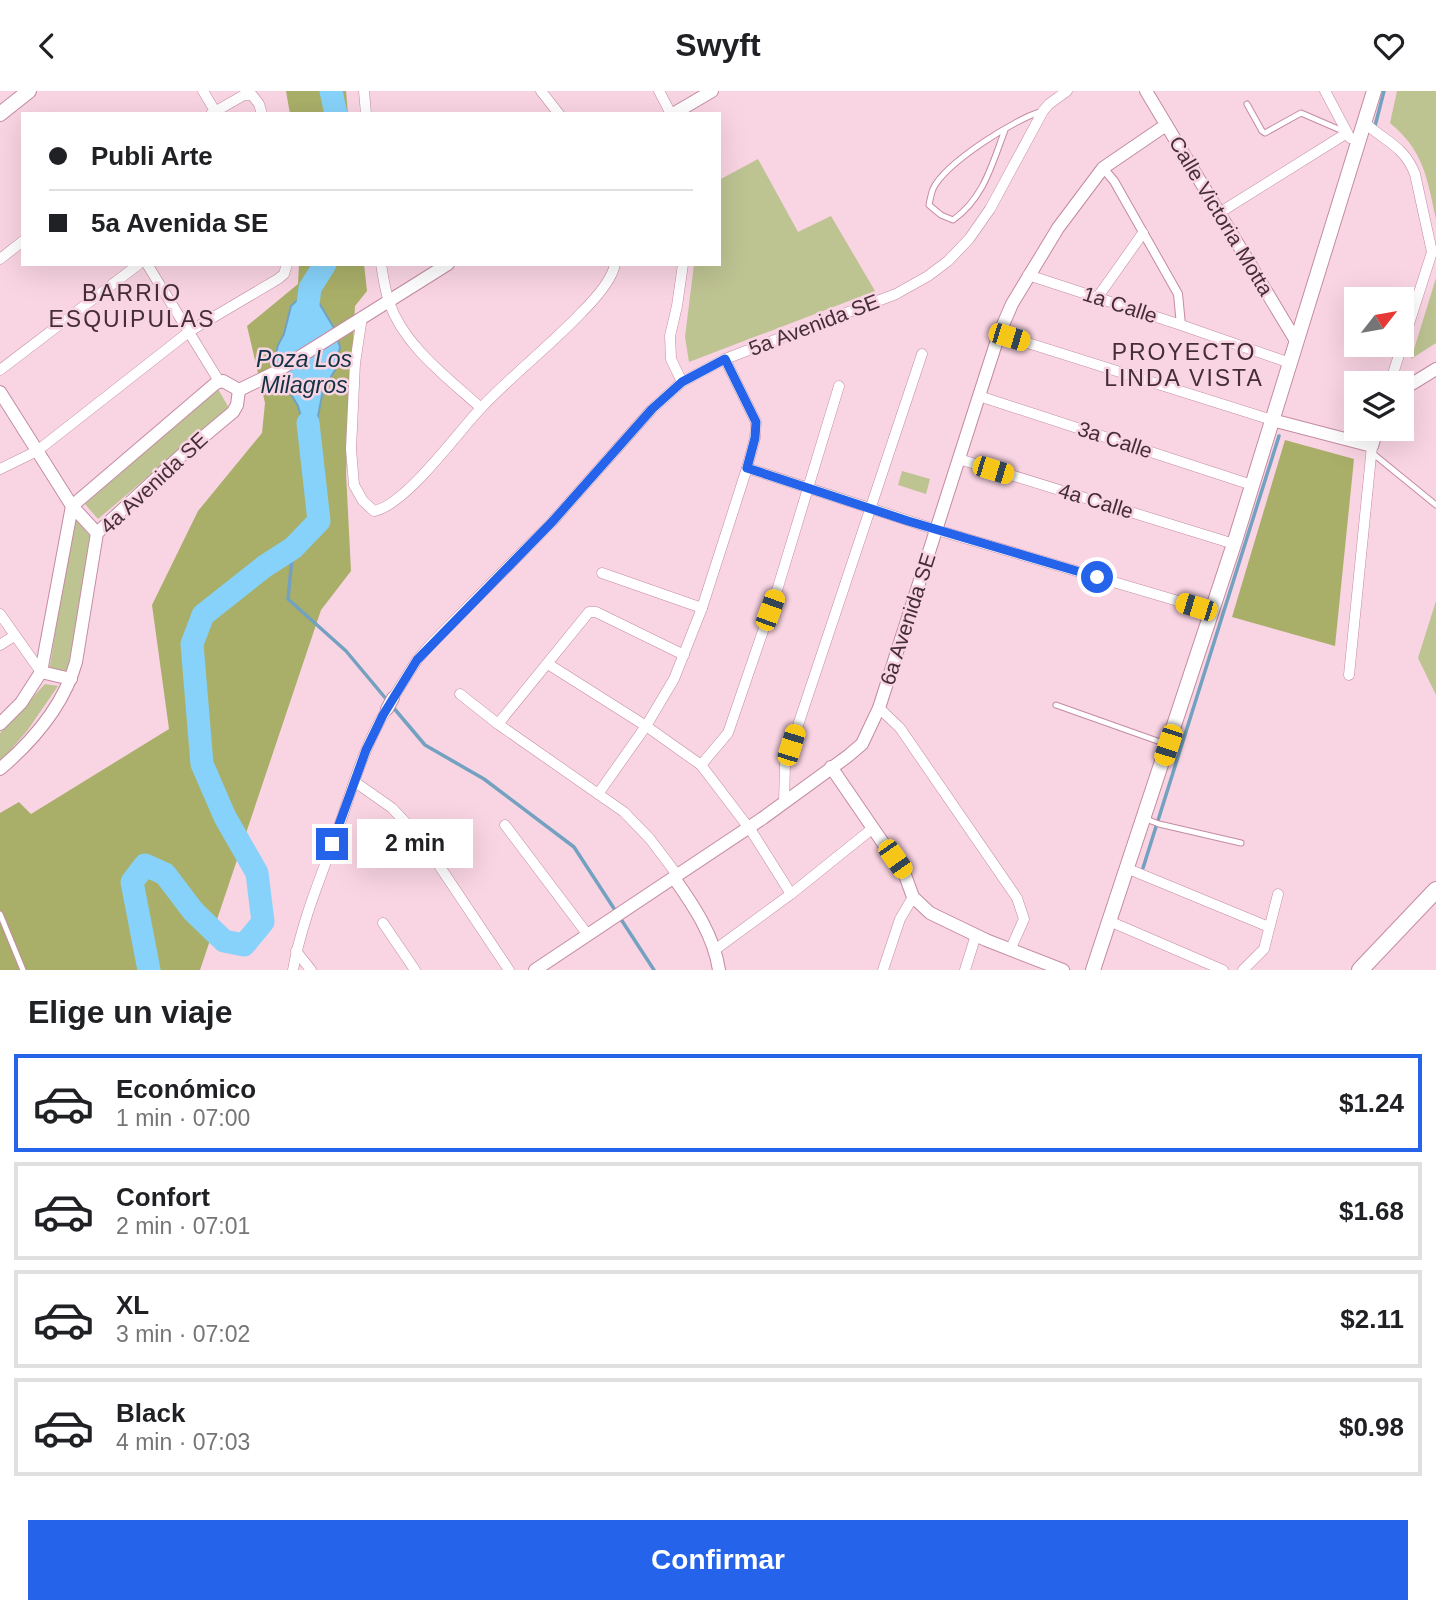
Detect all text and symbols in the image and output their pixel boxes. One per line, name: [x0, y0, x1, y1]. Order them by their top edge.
icon: back: [28, 27, 66, 65]
text: Swyft: [675, 27, 761, 63]
icon: heart: [1370, 27, 1408, 65]
street label: Calle Victoria Motta: [1165, 132, 1278, 300]
text: Publi Arte: [91, 141, 213, 171]
text: 5a Avenida SE: [91, 208, 268, 238]
district label: BARRIO ESQUIPULAS: [49, 280, 216, 332]
street label: 1a Calle: [1080, 282, 1160, 327]
north arrow: [1344, 287, 1414, 357]
map controls: [1344, 287, 1414, 441]
street label: 5a Avenida SE: [746, 289, 882, 360]
car: [986, 321, 1033, 353]
district label: PROYECTO LINDA VISTA: [1104, 339, 1264, 391]
water label: Poza Los Milagros: [256, 346, 352, 398]
button: layers: [1344, 371, 1414, 441]
street label: 3a Calle: [1075, 417, 1155, 462]
street label: 4a Avenida SE: [96, 427, 212, 538]
car: [970, 454, 1017, 486]
street label: 4a Calle: [1056, 478, 1136, 523]
street label: 6a Avenida SE: [875, 550, 940, 688]
route start: [1081, 561, 1113, 593]
car: [753, 587, 788, 633]
car: [1173, 591, 1220, 623]
car: [775, 722, 808, 768]
car: [1152, 722, 1185, 768]
callout: 2 min: [356, 819, 472, 869]
route end: [316, 828, 348, 860]
text: 2 min: [385, 830, 445, 856]
car: [875, 836, 916, 882]
text: Elige un viaje: [28, 994, 233, 1030]
icon: car: [32, 1072, 95, 1135]
text: Económico: [116, 1074, 256, 1104]
text: $1.24: [1339, 1088, 1404, 1118]
text: 1 min · 07:00: [116, 1105, 250, 1131]
icon: car: [32, 1180, 95, 1243]
text: Confort: [116, 1182, 210, 1212]
text: $1.68: [1339, 1196, 1404, 1226]
text: 2 min · 07:01: [116, 1213, 250, 1239]
icon: car: [32, 1288, 95, 1351]
text: XL: [116, 1290, 149, 1320]
text: $2.11: [1340, 1304, 1404, 1334]
text: 3 min · 07:02: [116, 1321, 250, 1347]
icon: car: [32, 1396, 95, 1459]
text: Black: [116, 1398, 185, 1428]
text: $0.98: [1339, 1412, 1404, 1442]
text: 4 min · 07:03: [116, 1429, 250, 1455]
button: Confirmar: [28, 1520, 1408, 1600]

